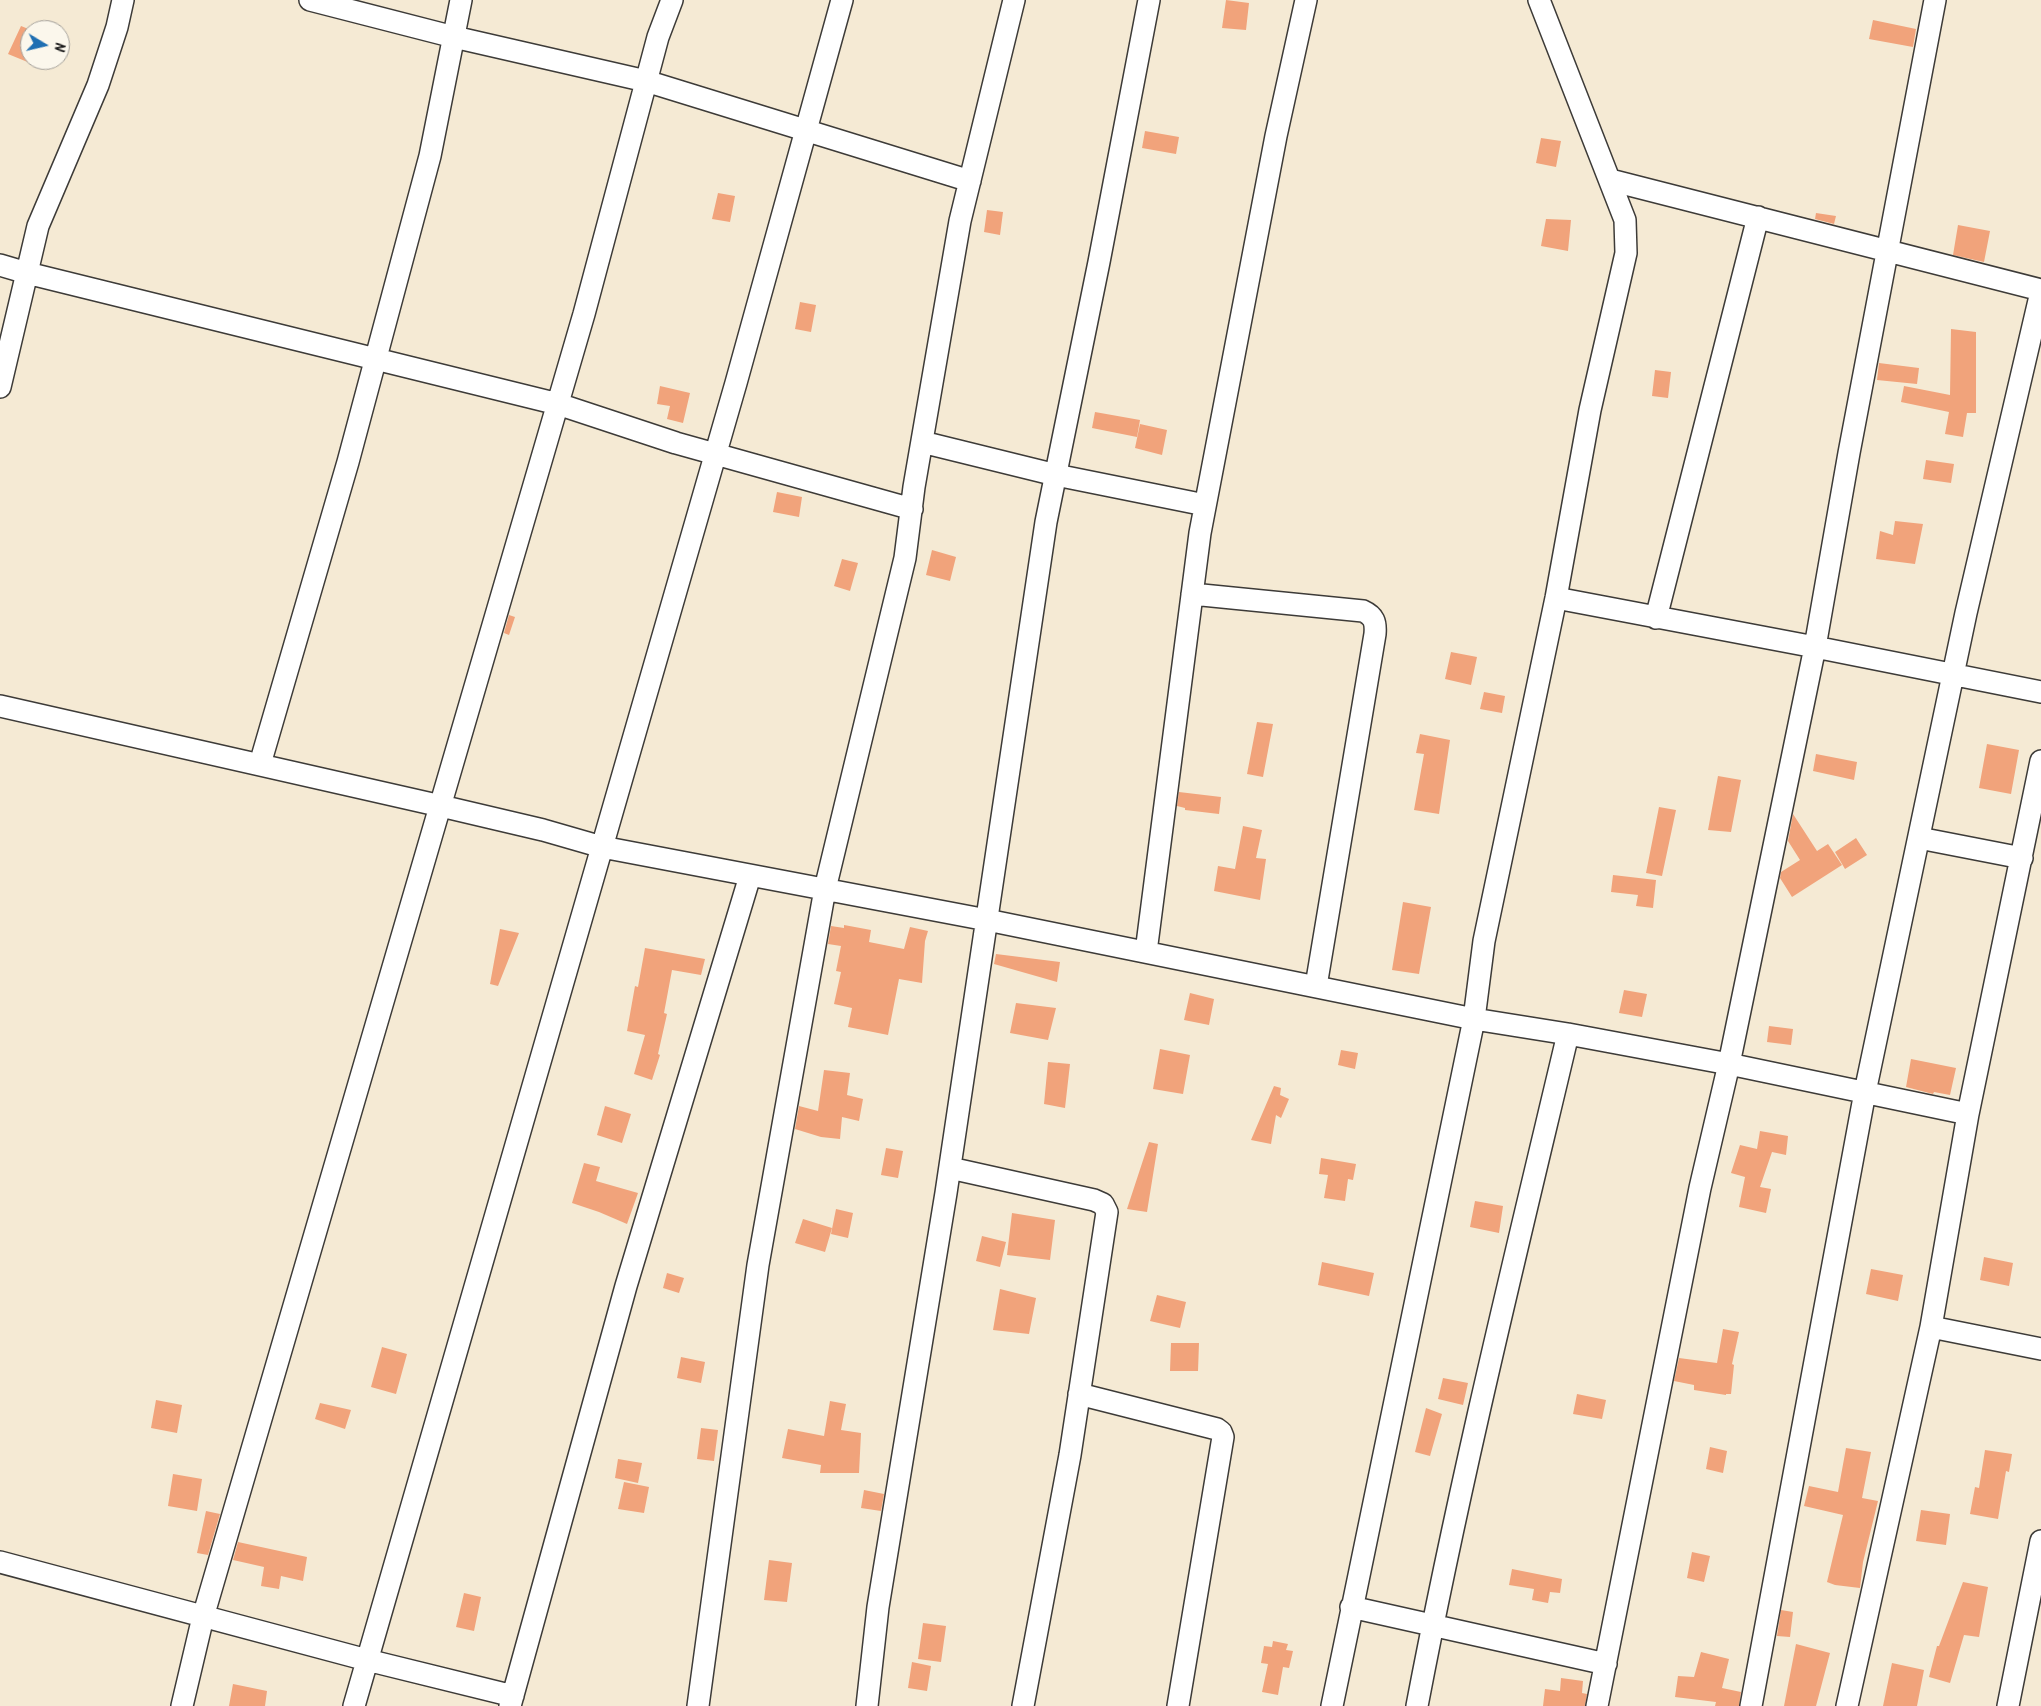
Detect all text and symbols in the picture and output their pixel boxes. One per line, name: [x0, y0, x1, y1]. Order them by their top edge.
north arrow: [20, 20, 70, 70]
text: N: [47, 41, 70, 53]

